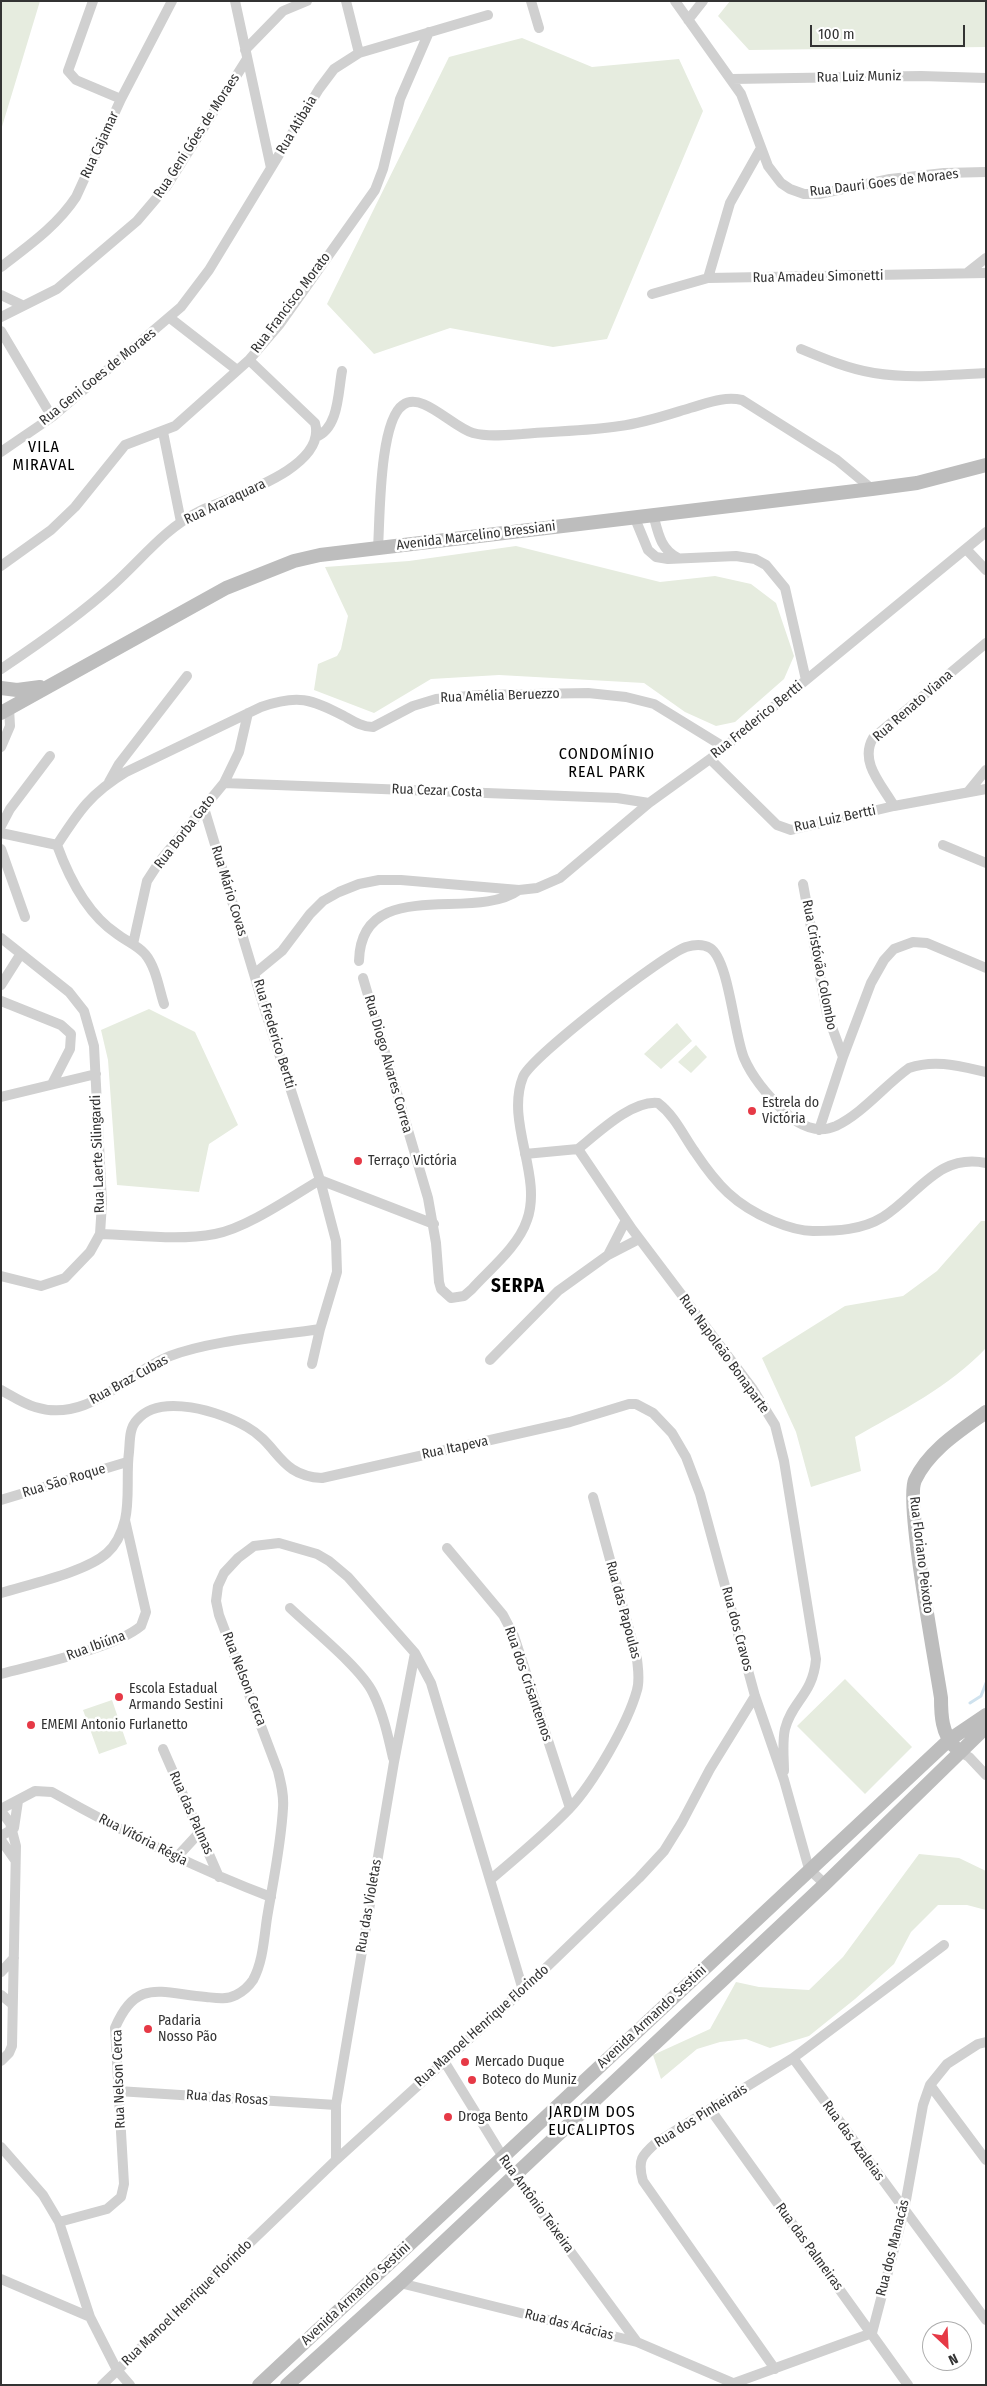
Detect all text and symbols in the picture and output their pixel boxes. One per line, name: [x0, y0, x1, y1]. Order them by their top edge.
scale bar: [812, 15, 967, 47]
text: 100 m: [818, 25, 855, 43]
street label: Rua Luiz Muniz: [817, 68, 901, 86]
street label: Rua Geni Góes de Moraes: [150, 71, 244, 201]
street label: Rua Atibaia: [273, 93, 321, 157]
street label: Rua Cajamar: [77, 109, 123, 181]
street label: Rua Dauri Goes de Moraes: [809, 166, 959, 200]
street label: Rua Francisco Morato: [248, 249, 334, 357]
street label: Rua Amadeu Simonetti: [753, 267, 883, 287]
street label: Rua Geni Goes de Moraes: [36, 325, 160, 429]
district label: VILA MIRAVAL: [12, 438, 76, 476]
street label: Rua Araraquara: [182, 476, 268, 528]
street label: Avenida Marcelino Bressiani: [395, 518, 557, 554]
street label: Rua Renato Viana: [870, 667, 956, 745]
street label: Rua Frederico Bertti: [708, 678, 806, 762]
street label: Rua Amélia Beruezzo: [440, 686, 560, 706]
district label: CONDOMÍNIO REAL PARK: [558, 745, 656, 783]
street label: Rua Cezar Costa: [391, 781, 483, 801]
street label: Rua Borba Gato: [151, 792, 219, 872]
street label: Rua Luiz Bertti: [793, 802, 877, 836]
street label: Rua Mário Covas: [207, 844, 251, 938]
street label: Rua Cristóvão Colombo: [798, 898, 840, 1032]
street label: Rua Frederico Bertti: [249, 977, 299, 1091]
street label: Rua Diogo Alvares Correa: [360, 993, 416, 1135]
street label: Rua Laerte Silingardi: [88, 1095, 108, 1213]
place label: Estrela do Victória: [762, 1095, 819, 1128]
marker: Estrela do Victória: [746, 1105, 758, 1117]
place label: Terraço Victória: [368, 1153, 457, 1169]
marker: Terraço Victória: [352, 1155, 364, 1167]
district label: SERPA: [490, 1276, 546, 1298]
street label: Rua Napoleão Bonaparte: [675, 1291, 773, 1417]
street label: Rua Braz Cubas: [87, 1352, 171, 1408]
street label: Rua Itapeva: [420, 1433, 490, 1463]
street label: Rua São Roque: [20, 1460, 108, 1502]
street label: Rua Floriano Peixoto: [905, 1495, 937, 1615]
street label: Rua das Papoulas: [602, 1559, 644, 1661]
street label: Rua dos Cravos: [718, 1585, 756, 1673]
street label: Rua dos Crisantemos: [501, 1625, 555, 1743]
street label: Rua Ibiúna: [64, 1628, 128, 1664]
street label: Rua Nelson Cerca: [218, 1630, 270, 1728]
place label: Escola Estadual Armando Sestini: [129, 1681, 223, 1714]
marker: Escola Estadual Armando Sestini: [113, 1691, 125, 1703]
place label: EMEMI Antonio Furlanetto: [41, 1717, 188, 1733]
marker: EMEMI Antonio Furlanetto: [25, 1719, 37, 1731]
street label: Rua das Palmas: [165, 1769, 217, 1857]
street label: Rua Vitória Régia: [96, 1810, 190, 1870]
street label: Rua das Violetas: [353, 1858, 385, 1954]
street label: Rua Manoel Henrique Florindo: [412, 1961, 552, 2091]
street label: Avenida Armando Sestini: [594, 1962, 710, 2072]
place label: Padaria Nosso Pão: [158, 2013, 217, 2045]
marker: Padaria Nosso Pão: [142, 2023, 154, 2035]
street label: Rua Nelson Cerca: [109, 2029, 129, 2129]
place label: Mercado Duque: [475, 2054, 564, 2070]
marker: Mercado Duque: [459, 2056, 471, 2068]
place label: Boteco do Muniz: [482, 2072, 577, 2088]
marker: Boteco do Muniz: [466, 2074, 478, 2086]
street label: Rua dos Pinheirais: [652, 2081, 750, 2151]
street label: Rua das Rosas: [185, 2087, 269, 2109]
street label: Rua das Azaleias: [818, 2098, 888, 2184]
district label: JARDIM DOS EUCALIPTOS: [547, 2103, 637, 2141]
place label: Droga Bento: [458, 2109, 528, 2125]
marker: Droga Bento: [442, 2111, 454, 2123]
street label: Rua Antônio Teixeira: [495, 2152, 577, 2256]
street label: Rua dos Manacás: [873, 2198, 913, 2298]
street label: Rua das Palmeiras: [772, 2200, 846, 2294]
street label: Rua Manoel Henrique Florindo: [118, 2236, 256, 2370]
street label: Avenida Armando Sestini: [298, 2239, 414, 2349]
street label: Rua das Acácias: [523, 2306, 615, 2344]
north arrow: [922, 2321, 972, 2371]
text: N: [946, 2350, 961, 2369]

